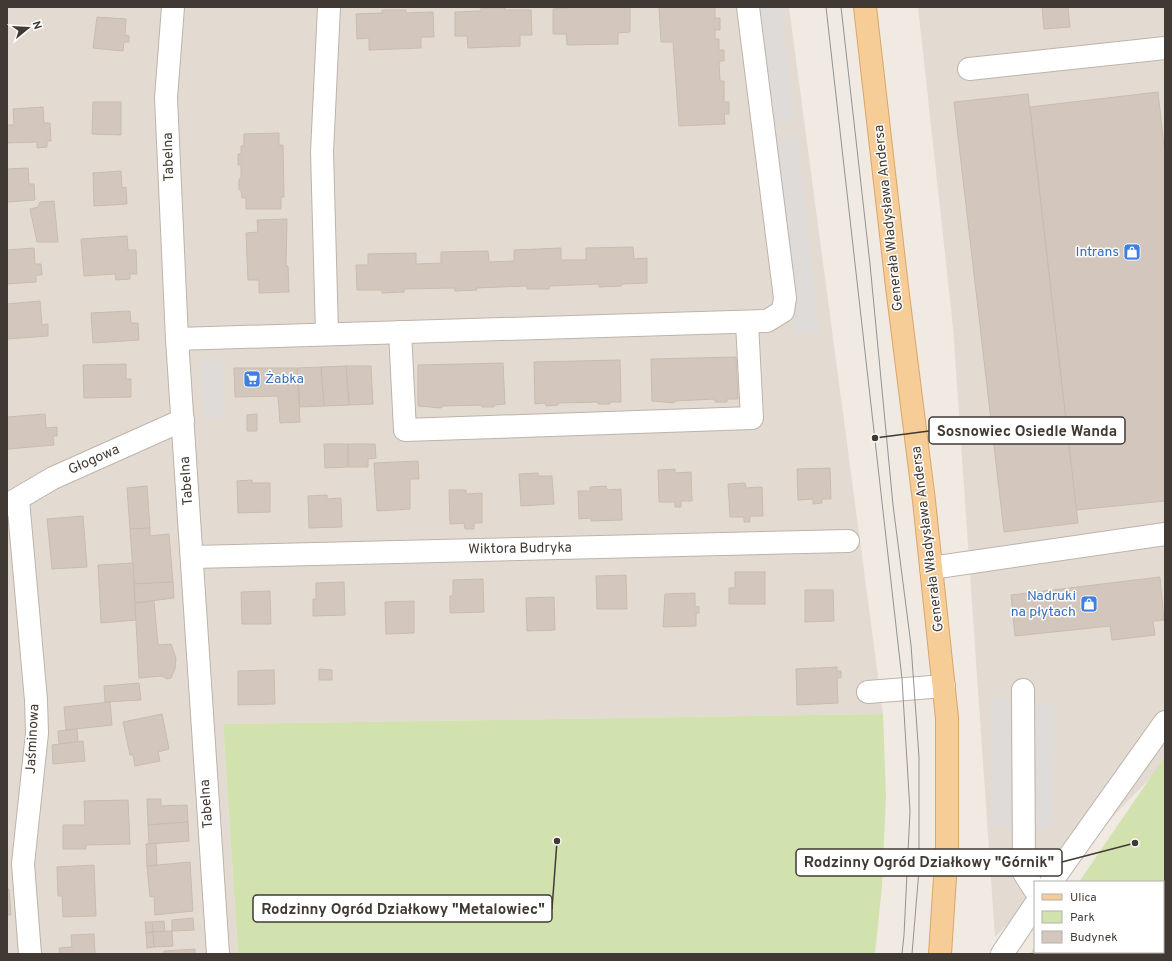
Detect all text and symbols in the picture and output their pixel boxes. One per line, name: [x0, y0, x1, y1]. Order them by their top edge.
north arrow: [8, 8, 48, 48]
text: N: [29, 19, 44, 31]
street label: Generała Władysława Andersa: [871, 124, 907, 312]
street label: Tabelna: [160, 132, 178, 182]
shop icon: Intrans: [1122, 242, 1142, 262]
place label: Intrans: [1075, 244, 1119, 261]
supermarket icon: Żabka: [242, 369, 262, 389]
place label: Żabka: [265, 370, 304, 388]
callout: Sosnowiec Osiedle Wanda: [929, 417, 1125, 444]
text: Sosnowiec Osiedle Wanda: [937, 423, 1117, 442]
street label: Głogowa: [66, 441, 122, 479]
street label: Generała Władysława Andersa: [908, 445, 948, 633]
street label: Tabelna: [177, 456, 197, 506]
street label: Wiktora Budryka: [468, 540, 572, 558]
place label: Nadruki na płytach: [1011, 588, 1076, 621]
shop icon: Nadruki na płytach: [1079, 594, 1099, 614]
street label: Jaśminowa: [23, 704, 43, 774]
street label: Tabelna: [197, 779, 217, 829]
callout: Rodzinny Ogród Działkowy "Górnik": [796, 849, 1062, 876]
text: Rodzinny Ogród Działkowy "Górnik": [804, 854, 1054, 873]
legend: [1034, 881, 1164, 953]
text: Ulica: [1070, 890, 1097, 906]
callout: Rodzinny Ogród Działkowy "Metalowiec": [253, 895, 552, 922]
text: Rodzinny Ogród Działkowy "Metalowiec": [261, 901, 545, 920]
text: Park: [1070, 910, 1095, 926]
text: Budynek: [1070, 930, 1118, 946]

